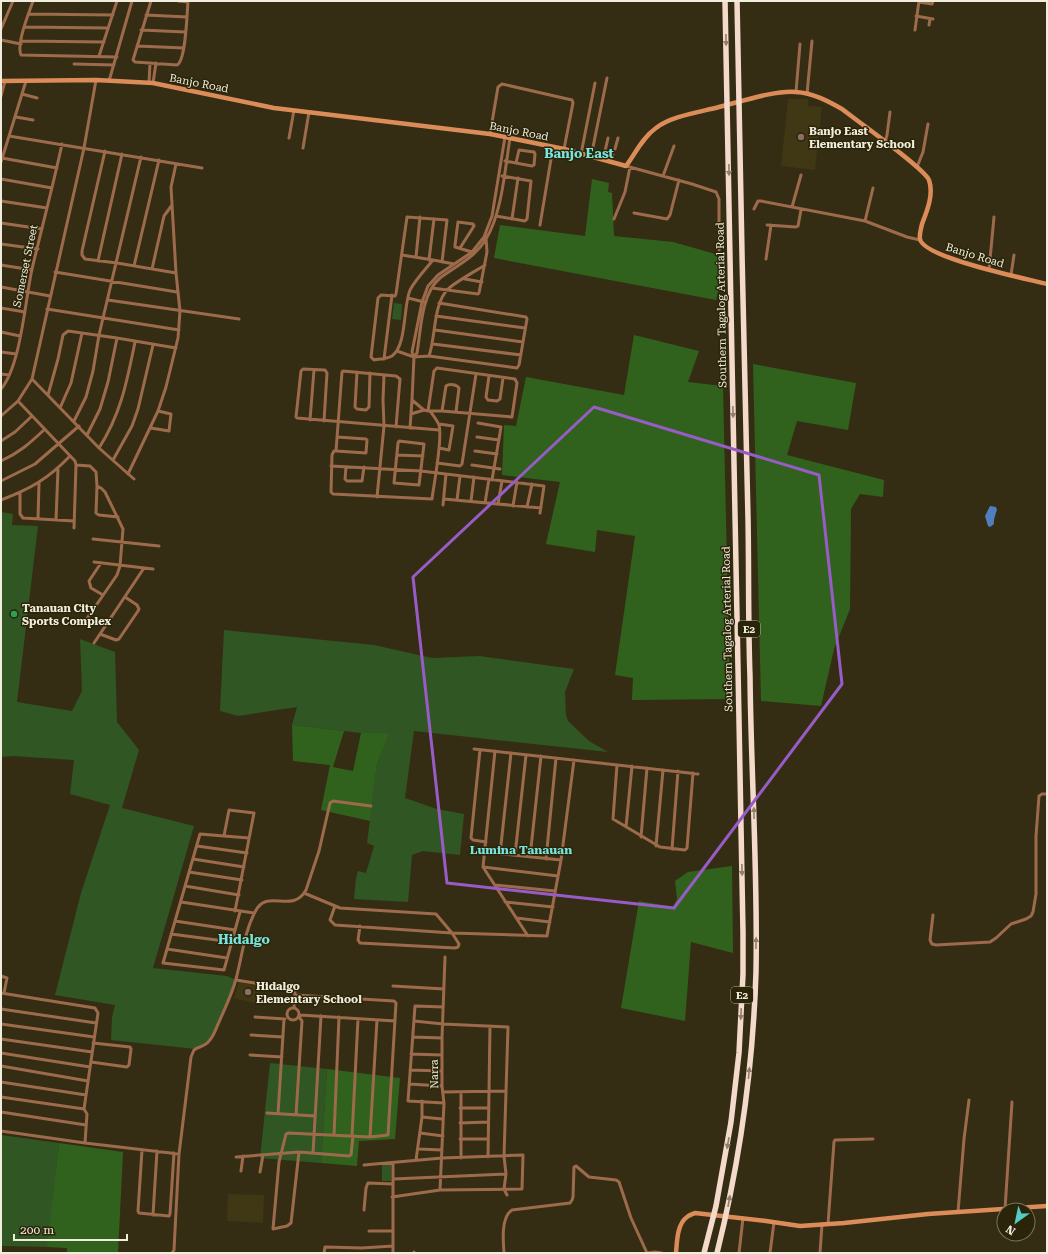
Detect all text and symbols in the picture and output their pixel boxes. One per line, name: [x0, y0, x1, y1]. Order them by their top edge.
one-way arrow: [722, 34, 729, 46]
street label: Banjo Road: [168, 71, 230, 96]
street label: Banjo Road: [488, 119, 550, 144]
place label: Banjo East Elementary School: [809, 125, 915, 151]
marker: Banjo East Elementary School: [796, 132, 806, 142]
district label: Banjo East: [544, 146, 615, 161]
one-way arrow: [725, 164, 732, 176]
street label: Southern Tagalog Arterial Road: [714, 222, 729, 388]
street label: Somerset Street: [10, 224, 41, 309]
street label: Banjo Road: [944, 240, 1006, 270]
one-way arrow: [730, 406, 736, 419]
street label: Southern Tagalog Arterial Road: [720, 546, 735, 712]
place label: Tanauan City Sports Complex: [22, 602, 111, 628]
marker: Tanauan City Sports Complex: [9, 609, 19, 619]
road number: E2: [738, 621, 760, 637]
one-way arrow: [751, 806, 757, 819]
district label: Lumina Tanauan: [470, 843, 572, 857]
one-way arrow: [739, 864, 745, 877]
district label: Hidalgo: [218, 932, 270, 947]
one-way arrow: [753, 936, 759, 949]
place label: Hidalgo Elementary School: [256, 980, 362, 1006]
marker: Hidalgo Elementary School: [243, 987, 253, 997]
road number: E2: [731, 987, 753, 1003]
one-way arrow: [738, 1008, 745, 1020]
street label: Narra: [428, 1059, 441, 1089]
one-way arrow: [746, 1067, 752, 1079]
one-way arrow: [724, 1137, 730, 1149]
one-way arrow: [726, 1195, 732, 1208]
north arrow: [996, 1202, 1036, 1242]
scale bar: [14, 1216, 127, 1242]
text: N: [1003, 1222, 1018, 1238]
text: 200 m: [20, 1223, 54, 1237]

